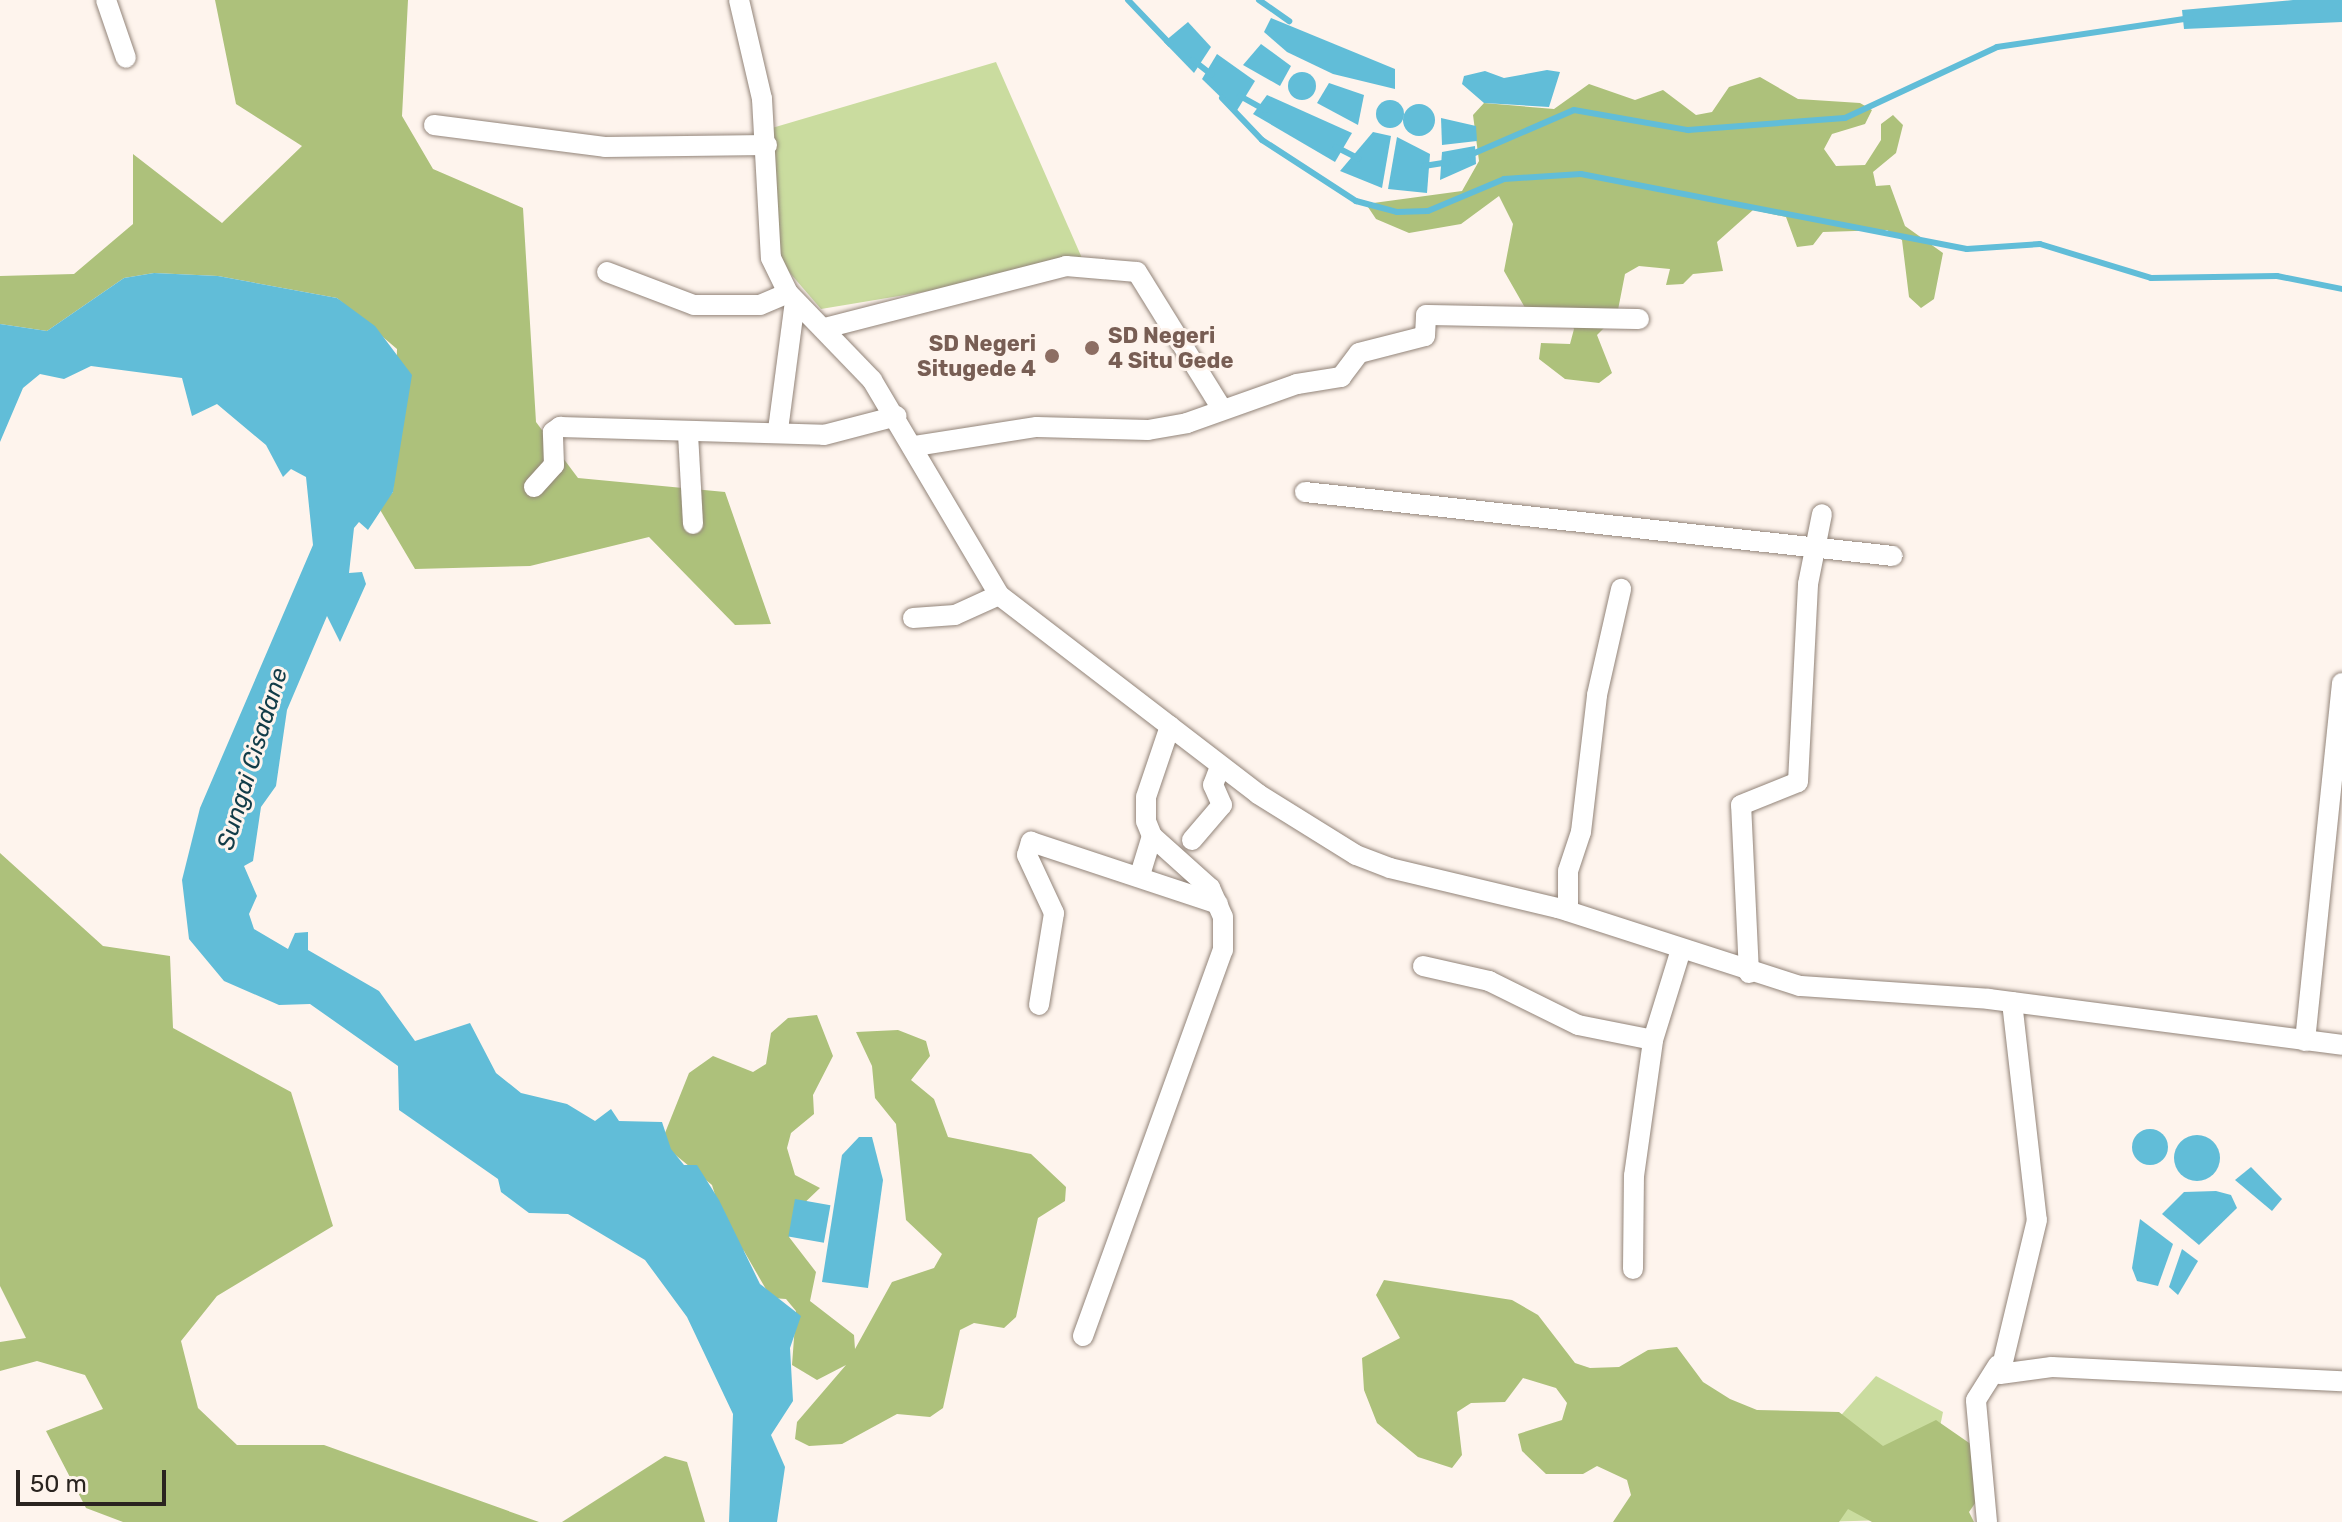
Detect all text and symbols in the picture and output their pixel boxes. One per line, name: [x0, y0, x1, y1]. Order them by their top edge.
place label: SD Negeri 4 Situ Gede: [1108, 322, 1234, 374]
place label: SD Negeri Situgede 4: [917, 330, 1036, 382]
marker: SD Negeri 4 Situ Gede: [1083, 339, 1101, 357]
marker: SD Negeri Situgede 4: [1043, 347, 1061, 365]
water label: Sungai Cisadane: [212, 665, 294, 853]
scale bar: [20, 1454, 170, 1504]
text: 50 m: [30, 1470, 87, 1498]

